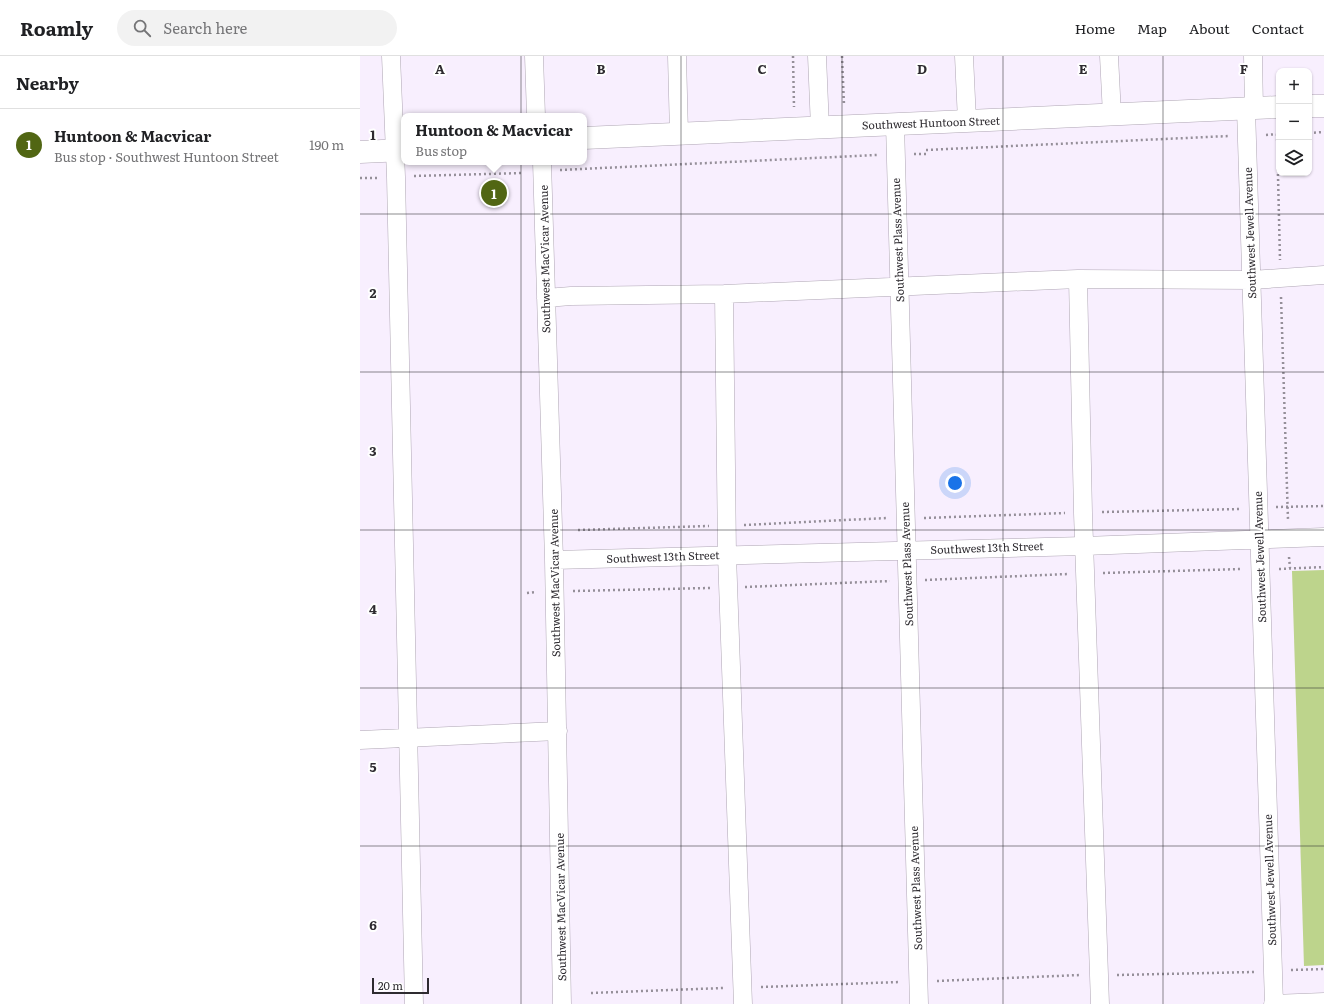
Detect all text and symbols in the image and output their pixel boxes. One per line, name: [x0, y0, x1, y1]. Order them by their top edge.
search box: [117, 10, 397, 46]
text: Roamly: [20, 14, 93, 42]
text: Search here: [163, 16, 247, 39]
icon: search: [131, 17, 153, 39]
text: Home: [1075, 18, 1115, 38]
text: Map: [1137, 18, 1167, 38]
text: About: [1189, 18, 1230, 38]
text: Contact: [1252, 18, 1304, 38]
text: A: [435, 59, 445, 78]
text: B: [597, 59, 606, 78]
text: C: [757, 59, 767, 78]
text: D: [917, 59, 927, 78]
text: E: [1079, 59, 1088, 78]
text: F: [1240, 59, 1248, 78]
map controls: [1276, 68, 1312, 176]
button: +: [1276, 68, 1312, 104]
text: Nearby: [16, 70, 79, 95]
button: −: [1276, 104, 1312, 140]
street label: Southwest Huntoon Street: [862, 112, 1001, 132]
popup: [401, 113, 587, 165]
text: Huntoon & Macvicar: [415, 118, 573, 141]
text: Huntoon & Macvicar: [54, 124, 211, 147]
text: 1: [370, 125, 376, 144]
text: 1: [26, 135, 32, 154]
text: 190 m: [309, 135, 344, 154]
button: layers: [1276, 140, 1312, 176]
text: Bus stop: [415, 141, 467, 160]
text: Bus stop · Southwest Huntoon Street: [54, 147, 279, 166]
street label: Southwest Jewell Avenue: [1239, 167, 1259, 299]
street label: Southwest Plass Avenue: [887, 177, 907, 302]
pin: 1: [481, 178, 507, 208]
street label: Southwest MacVicar Avenue: [535, 184, 553, 333]
text: 2: [370, 283, 377, 302]
text: 3: [369, 441, 377, 460]
your location: [945, 473, 965, 493]
street label: Southwest Jewell Avenue: [1249, 491, 1269, 623]
street label: Southwest Plass Avenue: [896, 501, 916, 626]
street label: Southwest MacVicar Avenue: [545, 508, 563, 657]
street label: Southwest 13th Street: [930, 537, 1044, 557]
street label: Southwest 13th Street: [606, 546, 720, 566]
text: 4: [369, 599, 377, 618]
text: 5: [369, 757, 377, 776]
street label: Southwest Jewell Avenue: [1259, 814, 1279, 946]
street label: Southwest Plass Avenue: [905, 825, 925, 950]
street label: Southwest MacVicar Avenue: [551, 832, 569, 981]
text: 6: [369, 915, 377, 934]
scale bar: [372, 976, 429, 995]
text: 20 m: [378, 977, 403, 993]

